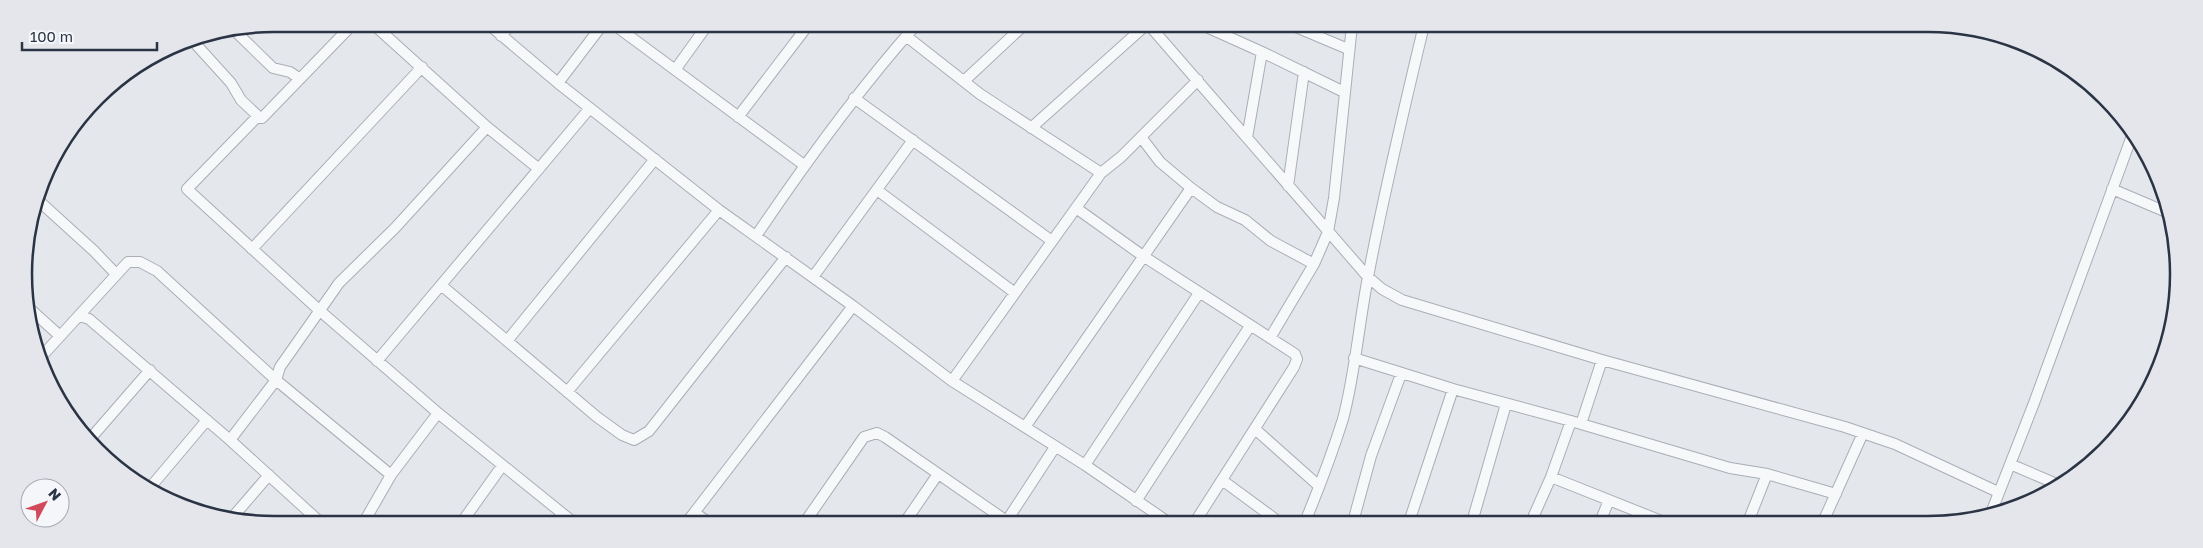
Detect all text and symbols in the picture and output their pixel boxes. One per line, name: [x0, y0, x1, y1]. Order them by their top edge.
scale bar: [22, 20, 158, 52]
text: 100 m: [30, 27, 73, 45]
north arrow: [20, 478, 70, 528]
text: N: [45, 485, 65, 504]

